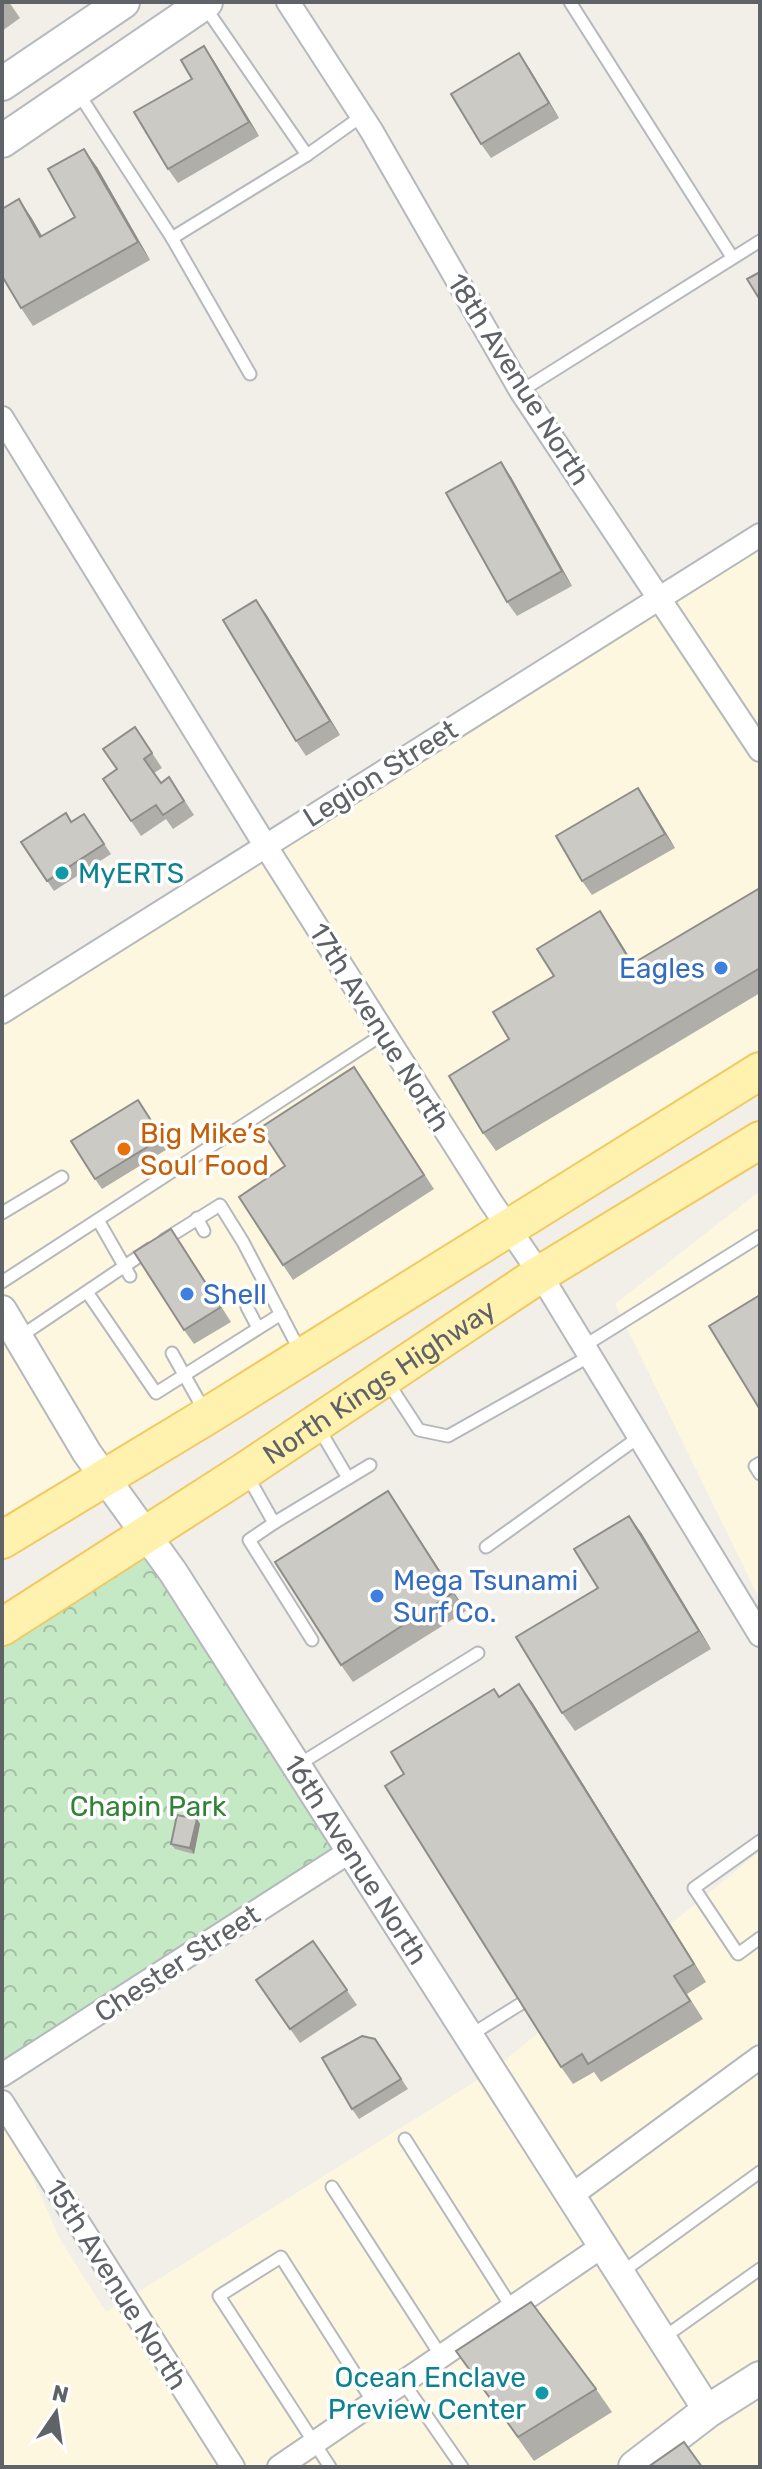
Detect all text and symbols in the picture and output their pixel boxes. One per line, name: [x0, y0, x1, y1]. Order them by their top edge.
street label: 18th Avenue North: [440, 267, 597, 491]
street label: Legion Street: [297, 713, 463, 834]
place label: MyERTS: [78, 857, 184, 890]
marker: MyERTS: [53, 864, 71, 882]
street label: 17th Avenue North: [302, 917, 457, 1138]
place label: Eagles: [619, 952, 705, 985]
marker: Eagles: [712, 959, 730, 977]
place label: Big Mike’s Soul Food: [140, 1117, 269, 1182]
marker: Big Mike’s Soul Food: [115, 1140, 133, 1158]
place label: Shell: [203, 1278, 267, 1311]
marker: Shell: [178, 1285, 196, 1303]
street label: North Kings Highway: [257, 1292, 502, 1471]
place label: Mega Tsunami Surf Co.: [393, 1564, 578, 1629]
marker: Mega Tsunami Surf Co.: [368, 1587, 386, 1605]
street label: 16th Avenue North: [277, 1749, 435, 1971]
park label: Chapin Park: [70, 1790, 227, 1823]
street label: Chester Street: [89, 1898, 266, 2029]
street label: 15th Avenue North: [38, 2172, 196, 2396]
place label: Ocean Enclave Preview Center: [328, 2361, 526, 2426]
north arrow: [16, 2373, 96, 2453]
marker: Ocean Enclave Preview Center: [533, 2384, 551, 2402]

